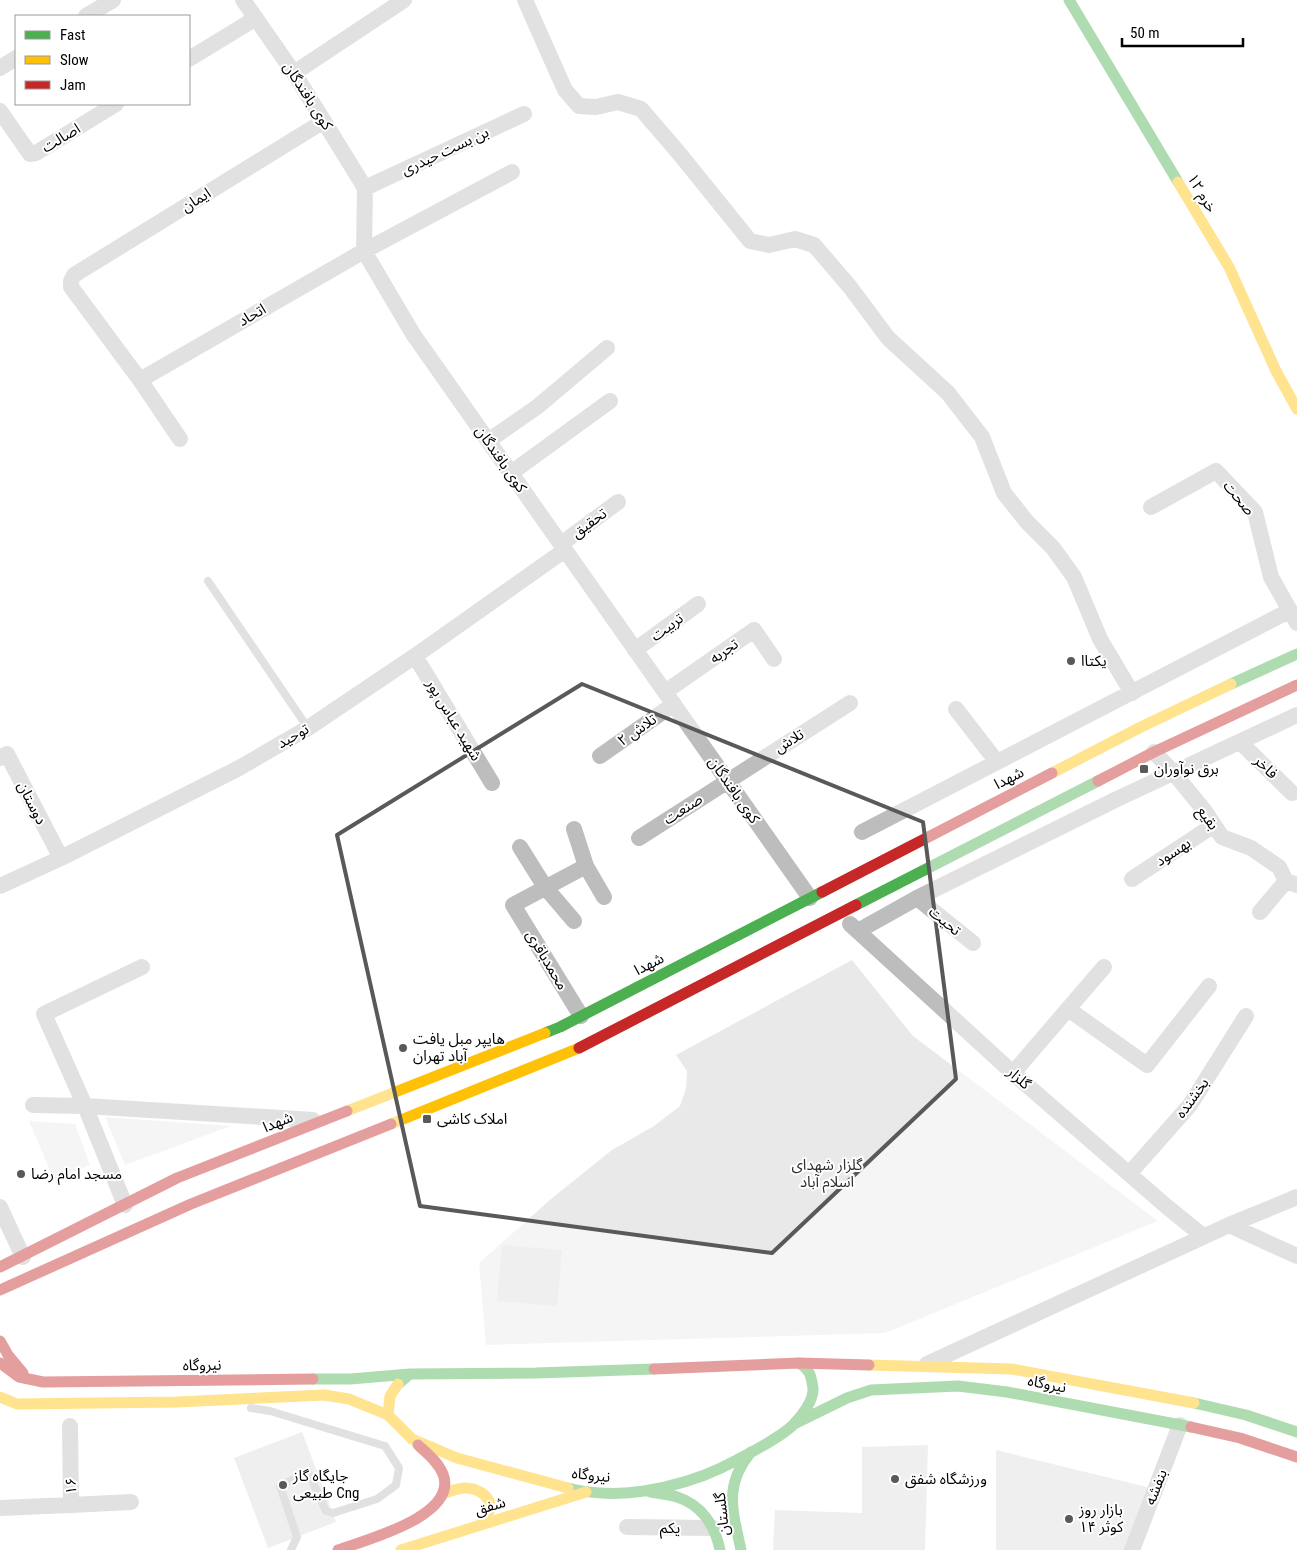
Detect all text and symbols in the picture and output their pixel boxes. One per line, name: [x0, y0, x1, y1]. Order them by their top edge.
legend: [15, 15, 190, 105]
scale bar: [1122, 15, 1243, 47]
text: 50 m: [1130, 24, 1160, 42]
text: Fast: [60, 26, 85, 44]
text: Slow: [60, 51, 89, 69]
street label: کوی بافندگان: [279, 59, 337, 134]
text: Jam: [60, 76, 86, 94]
street label: اصالت: [38, 120, 84, 156]
street label: بن بست حیدری: [398, 123, 492, 179]
street label: خرم ۱۲: [1182, 170, 1221, 217]
street label: ایمان: [178, 184, 214, 216]
street label: اتحاد: [235, 300, 269, 330]
street label: کوی بافندگان: [472, 422, 531, 496]
street label: صحت: [1219, 477, 1259, 519]
street label: تحقیق: [568, 504, 611, 543]
street label: تربیت: [647, 609, 687, 645]
street label: تجربه: [706, 635, 742, 667]
place label: یکتاا: [1081, 652, 1107, 670]
marker: یکتاا: [1065, 655, 1077, 667]
street label: شهید عباس پور: [421, 675, 486, 765]
street label: تلاش ۲: [614, 710, 660, 750]
street label: توحید: [274, 720, 312, 752]
street label: تلاش: [771, 725, 807, 757]
street label: فاخر: [1250, 751, 1282, 783]
street label: کوی بافندگان: [705, 753, 764, 827]
place label: برق نوآوران: [1154, 760, 1219, 778]
street label: شهدا: [991, 763, 1027, 793]
marker: برق نوآوران: [1138, 763, 1150, 775]
street label: دوستان: [14, 778, 50, 828]
street label: صنعت: [660, 790, 706, 828]
street label: بقیع: [1191, 803, 1223, 835]
street label: بهسود: [1152, 834, 1194, 870]
street label: تحیت: [925, 903, 965, 939]
street label: محمدباقری: [522, 927, 572, 993]
street label: شهدا: [631, 949, 667, 979]
place label: هایپر مبل یافت آباد تهران: [413, 1030, 505, 1065]
marker: هایپر مبل یافت آباد تهران: [397, 1042, 409, 1054]
street label: گلزار: [1003, 1062, 1035, 1094]
street label: بخشنده: [1171, 1074, 1213, 1122]
street label: شهدا: [260, 1108, 296, 1136]
place label: املاک کاشی: [437, 1110, 507, 1128]
marker: املاک کاشی: [421, 1113, 433, 1125]
park label: گلزار شهدای اسلام آباد: [791, 1156, 863, 1193]
place label: مسجد امام رضا: [31, 1165, 122, 1185]
marker: مسجد امام رضا: [15, 1168, 27, 1180]
street label: نیروگاه: [182, 1356, 222, 1374]
street label: نیروگاه: [1026, 1371, 1068, 1397]
street label: نیروگاه: [571, 1464, 611, 1486]
place label: جایگاه گاز طبیعی Cng: [292, 1467, 359, 1502]
street label: بنفشه: [1141, 1467, 1171, 1507]
place label: ورزشگاه شفق: [905, 1470, 987, 1489]
marker: ورزشگاه شفق: [889, 1473, 901, 1485]
street label: ۱۶: [62, 1477, 80, 1495]
marker: جایگاه گاز طبیعی Cng: [277, 1479, 289, 1491]
street label: گلستان: [711, 1491, 733, 1537]
street label: شفق: [472, 1493, 508, 1520]
place label: بازار روز کوثر ۱۴: [1078, 1501, 1124, 1536]
marker: بازار روز کوثر ۱۴: [1063, 1513, 1075, 1525]
street label: یکم: [660, 1519, 680, 1539]

